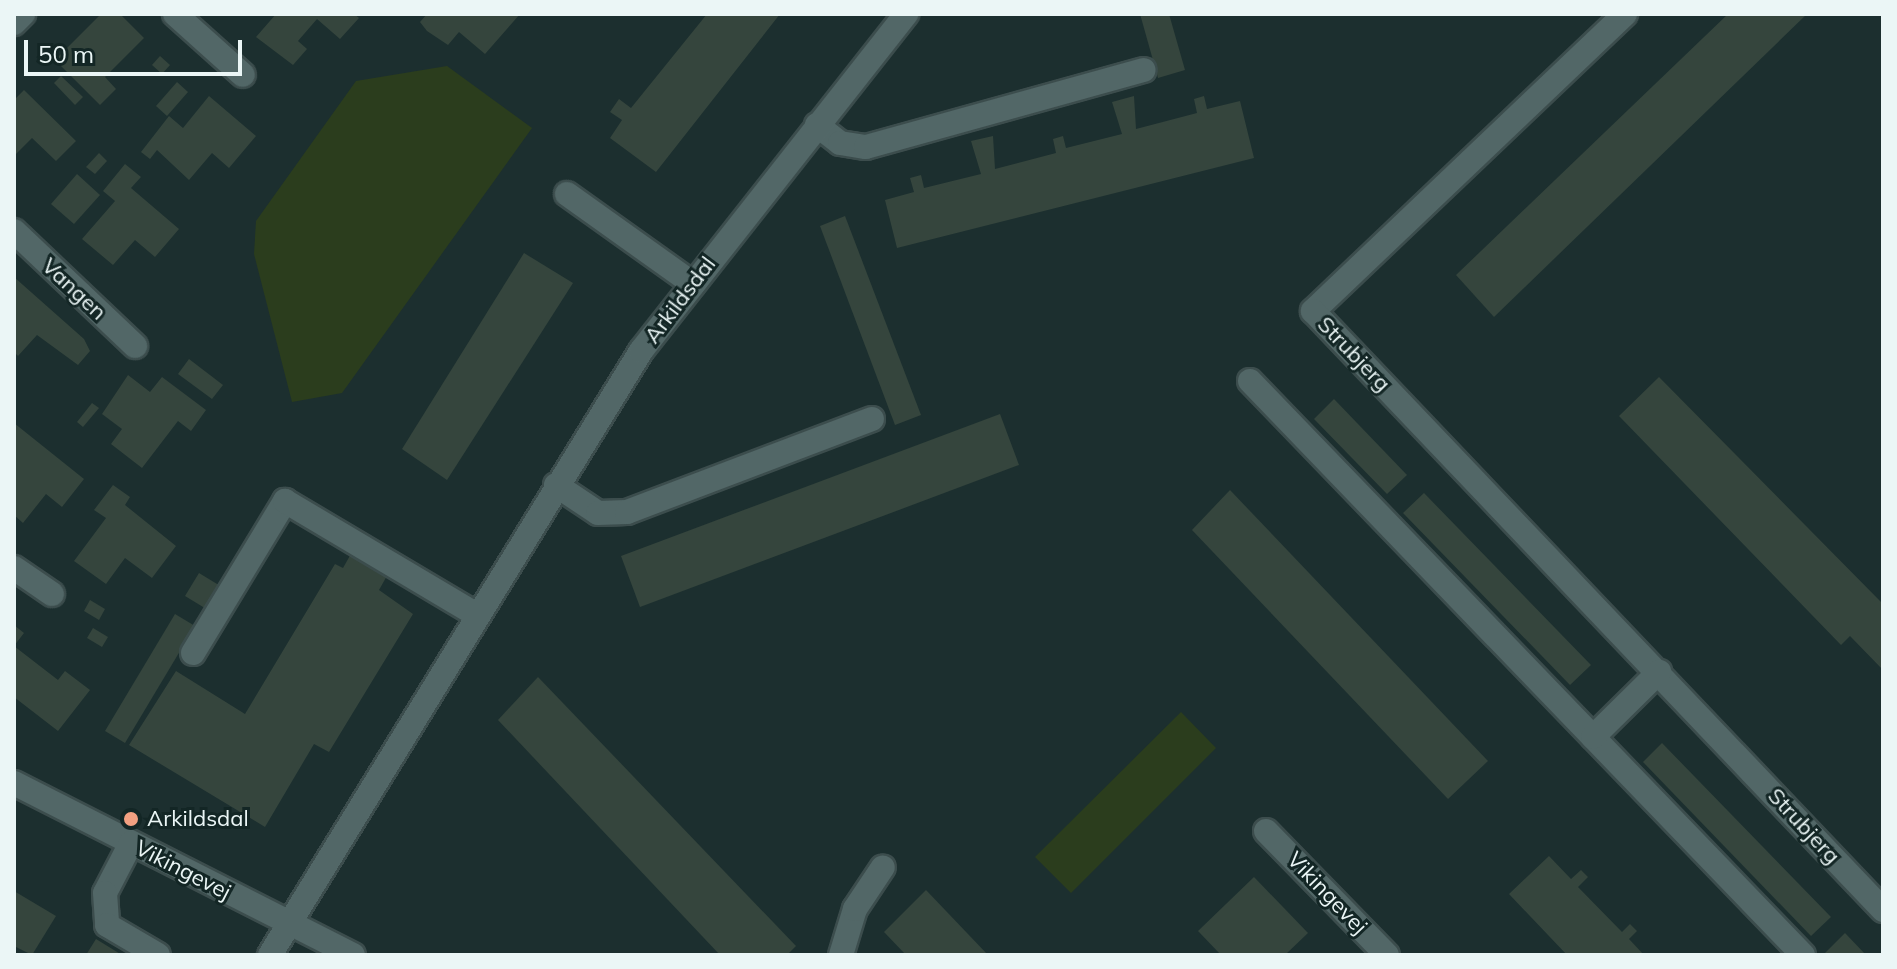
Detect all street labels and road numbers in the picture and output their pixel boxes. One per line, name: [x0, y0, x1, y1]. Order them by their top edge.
street label: Arkildsdal: [639, 251, 721, 349]
street label: Vangen: [36, 253, 112, 325]
street label: Strubjerg: [1312, 311, 1396, 397]
street label: Strubjerg: [1762, 783, 1846, 869]
street label: Vikingevej: [131, 835, 235, 905]
street label: Vikingevej: [1281, 846, 1373, 940]

